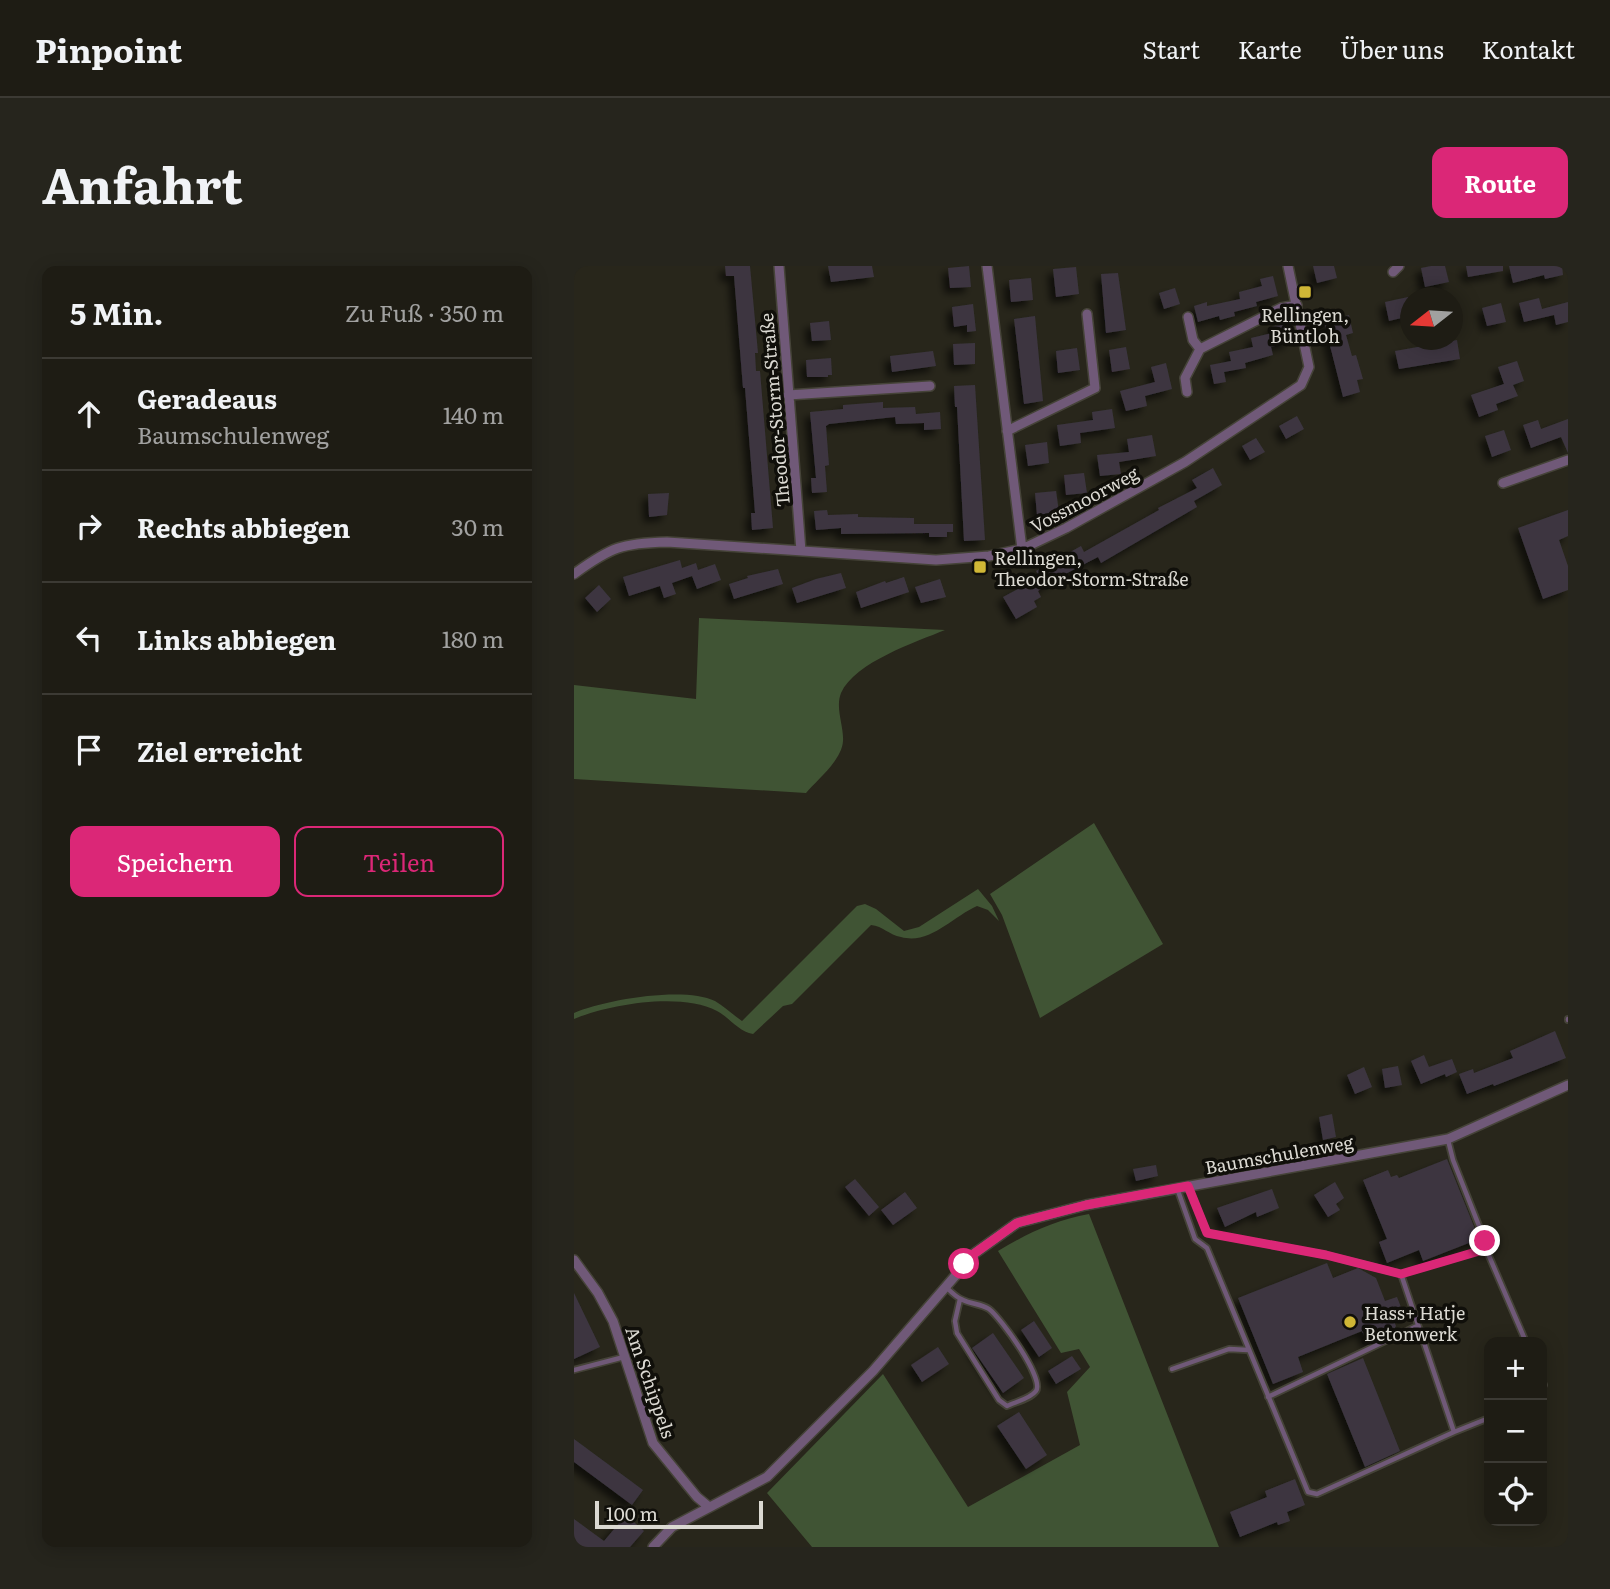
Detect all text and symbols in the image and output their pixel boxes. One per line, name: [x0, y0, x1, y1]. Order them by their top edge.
text: Pinpoint: [35, 24, 182, 73]
text: Start: [1143, 31, 1200, 66]
text: Karte: [1238, 31, 1302, 66]
text: Über uns: [1340, 31, 1444, 66]
text: Kontakt: [1482, 31, 1575, 66]
text: Anfahrt: [42, 146, 243, 219]
button: Route: [1432, 147, 1568, 218]
marker: Rellingen, Büntloh: [1297, 284, 1313, 300]
north arrow: [1400, 287, 1463, 350]
text: 5 Min.: [70, 290, 163, 334]
text: Zu Fuß · 350 m: [345, 295, 504, 329]
place label: Rellingen, Büntloh: [1261, 301, 1349, 349]
street label: Theodor-Storm-Straße: [752, 312, 796, 508]
text: Geradeaus: [137, 378, 277, 417]
icon: ahead: [70, 395, 108, 433]
text: 140 m: [443, 397, 504, 431]
text: Baumschulenweg: [137, 417, 329, 451]
street label: Vossmoorweg: [1025, 459, 1144, 539]
icon: right: [70, 507, 108, 545]
text: Rechts abbiegen: [137, 507, 350, 546]
text: 30 m: [451, 509, 504, 543]
place label: Rellingen, Theodor-Storm-Straße: [994, 544, 1189, 592]
marker: Rellingen, Theodor-Storm-Straße: [972, 559, 988, 575]
icon: left: [70, 619, 108, 657]
text: Links abbiegen: [137, 619, 336, 658]
text: 180 m: [442, 621, 504, 655]
icon: arrive: [70, 731, 108, 769]
text: Ziel erreicht: [137, 731, 302, 770]
button: Speichern: [70, 826, 280, 897]
button: Teilen: [294, 826, 504, 897]
street label: Baumschulenweg: [1203, 1127, 1356, 1180]
route end: [1469, 1225, 1500, 1256]
route start: [948, 1248, 979, 1279]
place label: Hass+ Hatje Betonwerk: [1364, 1299, 1465, 1347]
marker: Hass+ Hatje Betonwerk: [1342, 1314, 1358, 1330]
street label: Am Schippels: [619, 1322, 683, 1442]
map controls: [1484, 1337, 1547, 1526]
button: +: [1484, 1337, 1547, 1400]
button: −: [1484, 1400, 1547, 1463]
button: locate: [1484, 1463, 1547, 1526]
scale bar: [595, 1498, 763, 1530]
text: 100 m: [606, 1499, 658, 1527]

